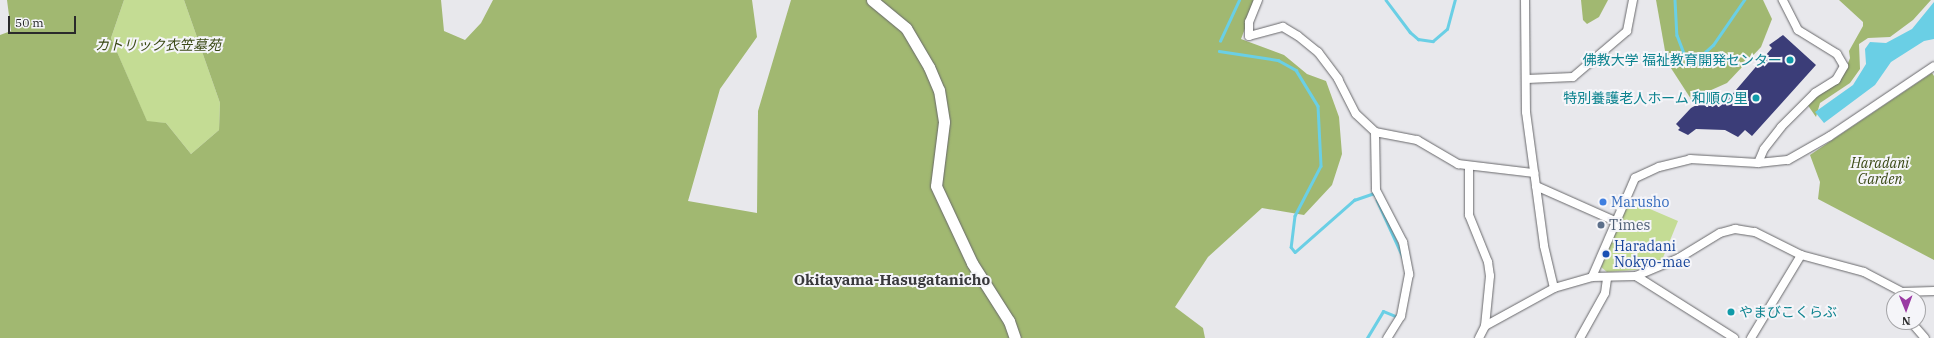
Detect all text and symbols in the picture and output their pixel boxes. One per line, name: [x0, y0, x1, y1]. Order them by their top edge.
scale bar: [10, 8, 78, 34]
text: 50 m: [15, 15, 44, 30]
park label: カトリック衣笠墓苑: [95, 37, 221, 53]
place label: 佛教大学 福祉教育開発センター: [1583, 52, 1782, 68]
marker: 佛教大学 福祉教育開発センター: [1785, 55, 1795, 65]
place label: 特別養護老人ホーム 和順の里: [1563, 90, 1748, 106]
marker: 特別養護老人ホーム 和順の里: [1751, 93, 1761, 103]
park label: Haradani Garden: [1851, 155, 1909, 188]
place label: Marusho: [1611, 194, 1669, 210]
marker: Marusho: [1598, 197, 1608, 207]
place label: Times: [1609, 217, 1650, 233]
marker: Times: [1596, 220, 1606, 230]
place label: Haradani Nokyo-mae: [1614, 238, 1690, 270]
marker: Haradani Nokyo-mae: [1601, 249, 1611, 259]
district label: Okitayama-Hasugatanicho: [794, 271, 990, 289]
north arrow: [1886, 290, 1926, 330]
place label: やまびこくらぶ: [1739, 304, 1837, 320]
marker: やまびこくらぶ: [1726, 307, 1736, 317]
text: N: [1902, 314, 1911, 328]

